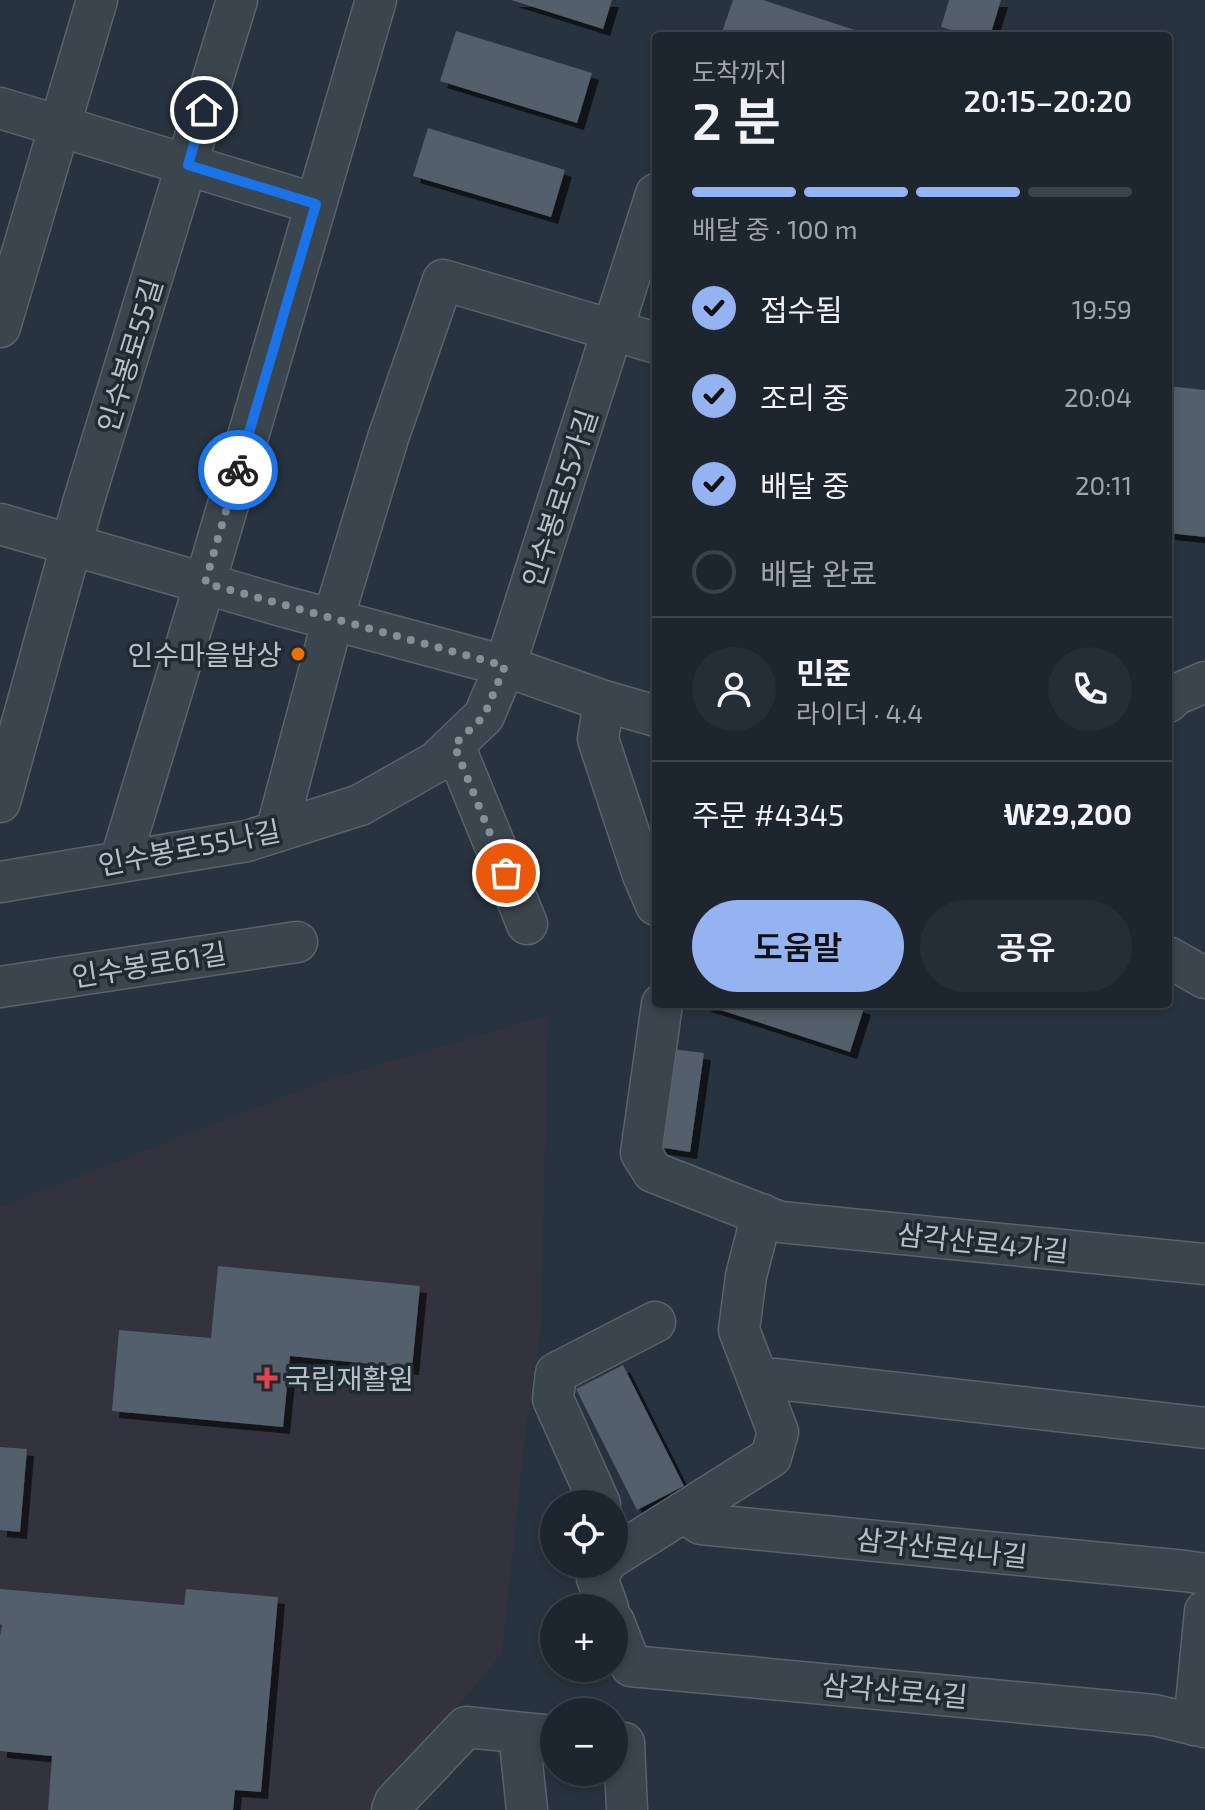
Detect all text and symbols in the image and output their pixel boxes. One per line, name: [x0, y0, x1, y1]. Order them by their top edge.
text: 도착까지: [692, 56, 788, 87]
pin: [170, 76, 238, 144]
text: 20:15–20:20: [964, 82, 1132, 118]
icon: home: [182, 88, 226, 132]
text: 2 분: [692, 88, 781, 150]
text: 배달 중 · 100 m: [692, 213, 858, 244]
street label: 인수봉로55길: [90, 274, 168, 436]
icon: check: [692, 286, 736, 330]
text: 접수됨: [760, 291, 843, 327]
text: 19:59: [1072, 293, 1132, 324]
icon: check: [692, 374, 736, 418]
text: 조리 중: [760, 379, 850, 415]
text: 20:04: [1064, 381, 1132, 412]
street label: 인수봉로55가길: [514, 405, 604, 591]
courier: [198, 430, 278, 510]
icon: bike: [216, 448, 260, 492]
icon: check: [692, 462, 736, 506]
text: 배달 중: [760, 467, 850, 503]
text: 20:11: [1075, 469, 1132, 500]
text: 배달 완료: [760, 555, 877, 591]
place label: 인수마을밥상: [127, 637, 282, 671]
marker: 인수마을밥상: [289, 645, 307, 663]
button: person: [692, 647, 776, 731]
button: phone: [1048, 647, 1132, 731]
text: 민준: [796, 654, 851, 690]
text: 라이더 · 4.4: [796, 697, 923, 728]
text: ₩29,200: [1003, 795, 1132, 831]
text: 주문 #4345: [692, 796, 844, 832]
street label: 인수봉로55나길: [95, 813, 283, 881]
pin: [472, 839, 540, 907]
icon: bag: [484, 851, 528, 895]
button: 도움말: [692, 900, 904, 992]
button: 공유: [920, 900, 1132, 992]
street label: 인수봉로61길: [69, 935, 229, 993]
street label: 삼각산로4가길: [896, 1216, 1070, 1268]
place label: 국립재활원: [285, 1361, 414, 1395]
marker: 국립재활원: [256, 1367, 278, 1389]
map controls: [540, 1490, 628, 1786]
button: locate: [540, 1490, 628, 1578]
street label: 삼각산로4나길: [855, 1521, 1029, 1573]
button: +: [540, 1594, 628, 1682]
street label: 삼각산로4길: [821, 1667, 969, 1713]
button: −: [540, 1698, 628, 1786]

